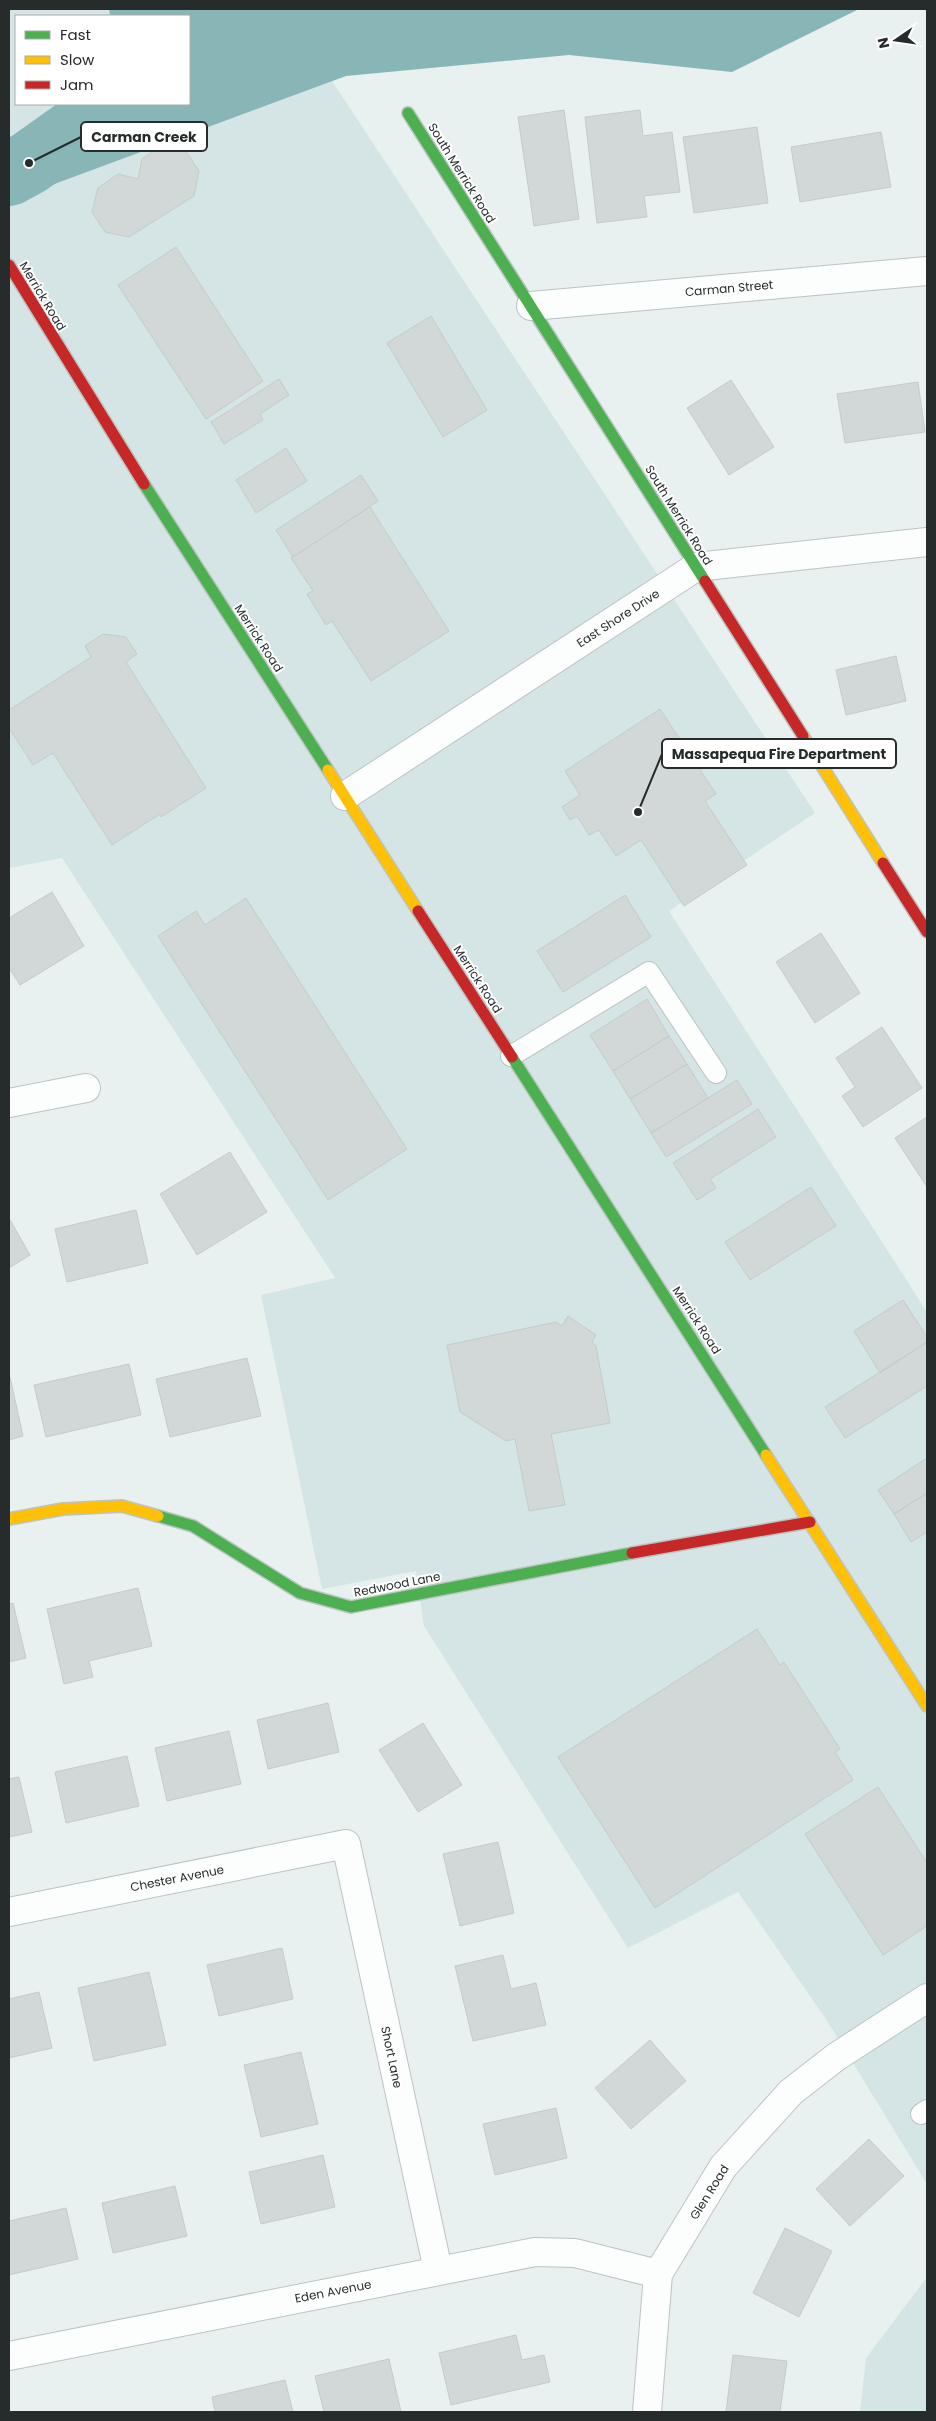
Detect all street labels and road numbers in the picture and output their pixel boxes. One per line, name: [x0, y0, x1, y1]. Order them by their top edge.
street label: South Merrick Road: [424, 120, 500, 226]
street label: Merrick Road: [16, 258, 70, 334]
street label: Carman Street: [684, 276, 774, 300]
street label: South Merrick Road: [641, 462, 717, 568]
street label: East Shore Drive: [573, 585, 663, 651]
street label: Merrick Road: [231, 601, 287, 675]
street label: Merrick Road: [450, 942, 506, 1016]
street label: Merrick Road: [669, 1283, 725, 1357]
street label: Redwood Lane: [352, 1567, 442, 1601]
street label: Chester Avenue: [129, 1861, 225, 1895]
street label: Short Lane: [377, 2024, 407, 2090]
street label: Glen Road: [685, 2161, 733, 2223]
street label: Eden Avenue: [293, 2275, 373, 2307]

